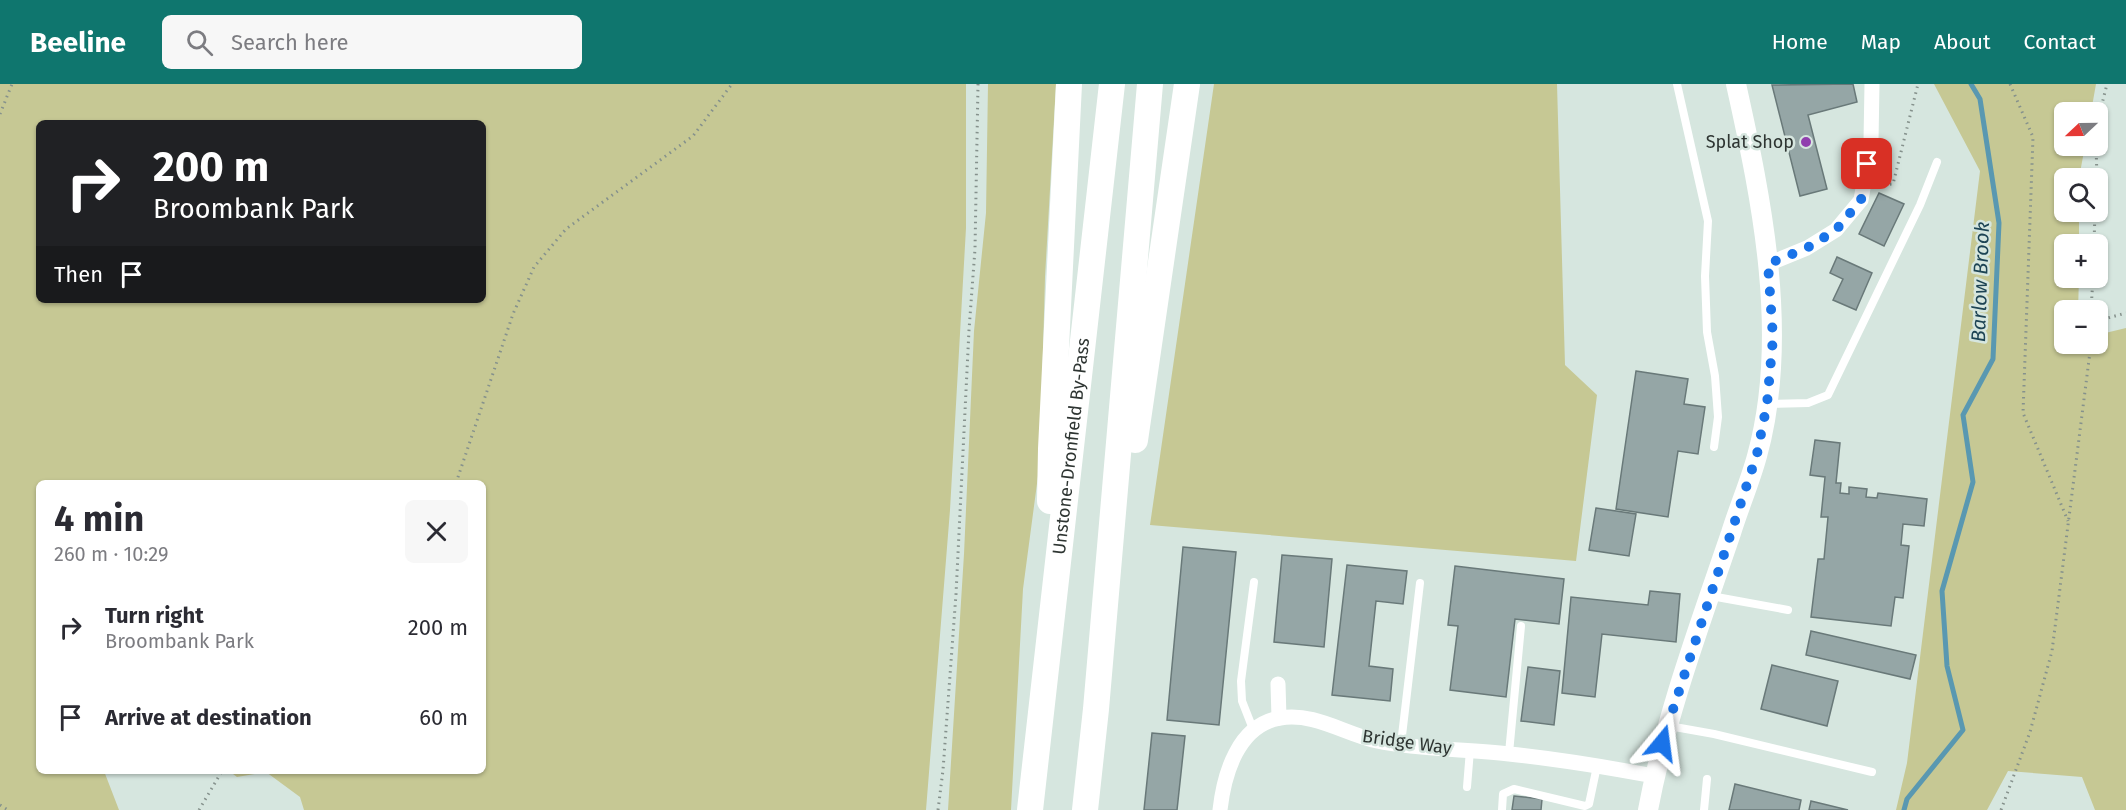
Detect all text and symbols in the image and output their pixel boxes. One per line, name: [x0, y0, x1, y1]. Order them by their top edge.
search box: [162, 15, 582, 69]
text: Beeline: [30, 26, 126, 59]
icon: search: [183, 26, 216, 59]
text: Search here: [231, 29, 349, 56]
text: Home: [1772, 29, 1828, 55]
text: Map: [1861, 29, 1901, 55]
text: About: [1934, 29, 1991, 55]
text: Contact: [2024, 29, 2096, 55]
north arrow: [2054, 102, 2108, 156]
map controls: [2054, 102, 2108, 354]
place label: Splat Shop: [1706, 131, 1794, 153]
marker: Splat Shop: [1799, 135, 1813, 149]
pin: [1841, 138, 1892, 189]
text: 200 m: [153, 142, 269, 192]
icon: right: [54, 144, 132, 222]
icon: arrive: [1850, 147, 1883, 180]
button: search: [2054, 168, 2108, 222]
text: Broombank Park: [153, 193, 354, 225]
water label: Barlow Brook: [1966, 221, 1994, 343]
button: +: [2054, 234, 2108, 288]
icon: arrive: [115, 258, 148, 291]
text: Then: [54, 261, 103, 288]
button: −: [2054, 300, 2108, 354]
street label: Unstone-Dronfield By-Pass: [1048, 337, 1094, 556]
text: 4 min: [54, 497, 144, 541]
button: close: [405, 500, 468, 563]
text: 260 m · 10:29: [54, 542, 168, 566]
text: Turn right: [105, 602, 204, 629]
icon: right: [54, 611, 87, 644]
text: 200 m: [408, 614, 468, 641]
text: Broombank Park: [105, 629, 254, 653]
icon: arrive: [54, 701, 87, 734]
text: Arrive at destination: [105, 704, 312, 731]
text: 60 m: [419, 704, 468, 731]
position arrow: [1630, 711, 1694, 775]
street label: Bridge Way: [1361, 725, 1453, 759]

